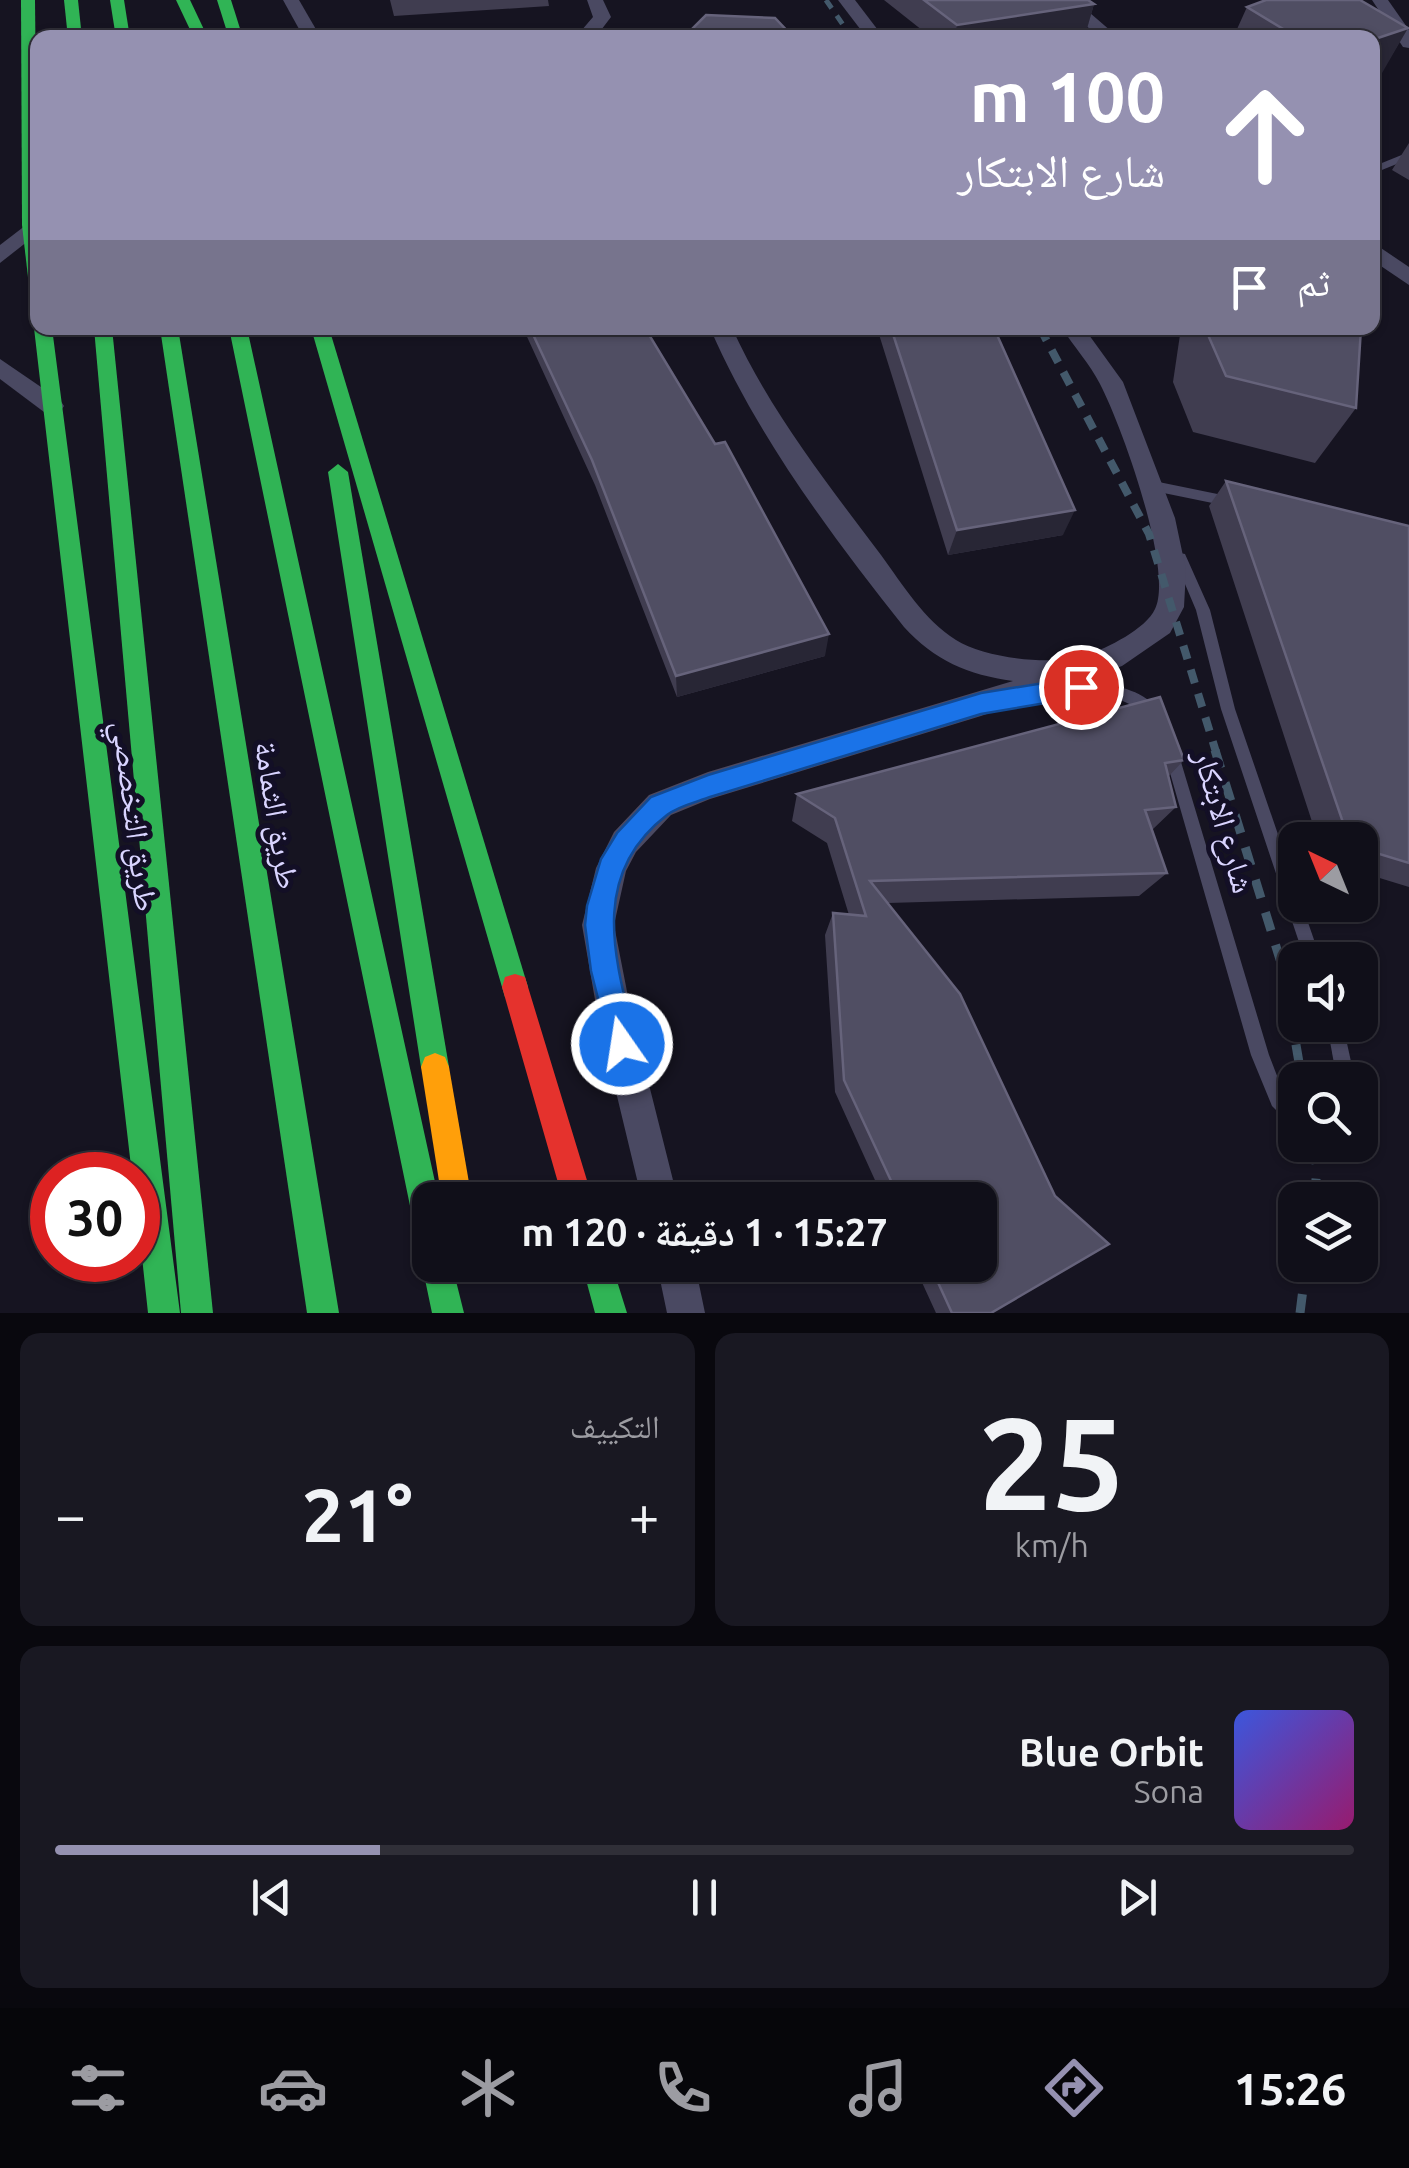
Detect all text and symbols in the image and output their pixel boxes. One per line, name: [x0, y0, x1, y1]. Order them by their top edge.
text: 100 m: [970, 57, 1165, 135]
icon: ahead: [1200, 70, 1330, 200]
text: شارع الابتكار: [957, 145, 1165, 196]
icon: arrive: [1222, 260, 1277, 315]
text: ثم: [1297, 261, 1330, 303]
pin: [1039, 645, 1124, 730]
icon: arrive: [1054, 660, 1109, 715]
street label: طريق التخصصي: [98, 719, 166, 914]
street label: طريق الثمامة: [246, 739, 307, 892]
street label: شارع الابتكار: [1184, 744, 1263, 898]
north arrow: [1278, 822, 1378, 922]
map controls: [1278, 822, 1378, 1282]
button: sound: [1278, 942, 1378, 1042]
position arrow: [570, 992, 674, 1096]
button: search: [1278, 1062, 1378, 1162]
speed limit sign: 30: [30, 1152, 160, 1282]
button: layers: [1278, 1182, 1378, 1282]
text: 15:27 · 1 دقيقة · 120 m: [521, 1211, 888, 1253]
text: 25: [978, 1389, 1125, 1535]
text: التكييف: [570, 1408, 660, 1444]
text: 21°: [302, 1472, 413, 1556]
text: −: [55, 1484, 86, 1545]
text: +: [628, 1484, 659, 1545]
text: km/h: [1015, 1527, 1089, 1563]
text: Blue Orbit: [1019, 1731, 1204, 1773]
text: Sona: [1134, 1773, 1204, 1809]
icon: previous: [244, 1870, 299, 1925]
icon: pause: [677, 1870, 732, 1925]
icon: next: [1110, 1870, 1165, 1925]
icon: filters: [63, 2053, 133, 2123]
icon: car: [258, 2053, 328, 2123]
icon: climate: [453, 2053, 523, 2123]
icon: phone: [648, 2053, 718, 2123]
icon: music: [843, 2053, 913, 2123]
icon: directions: [1039, 2053, 1109, 2123]
text: 15:26: [1234, 2063, 1346, 2114]

